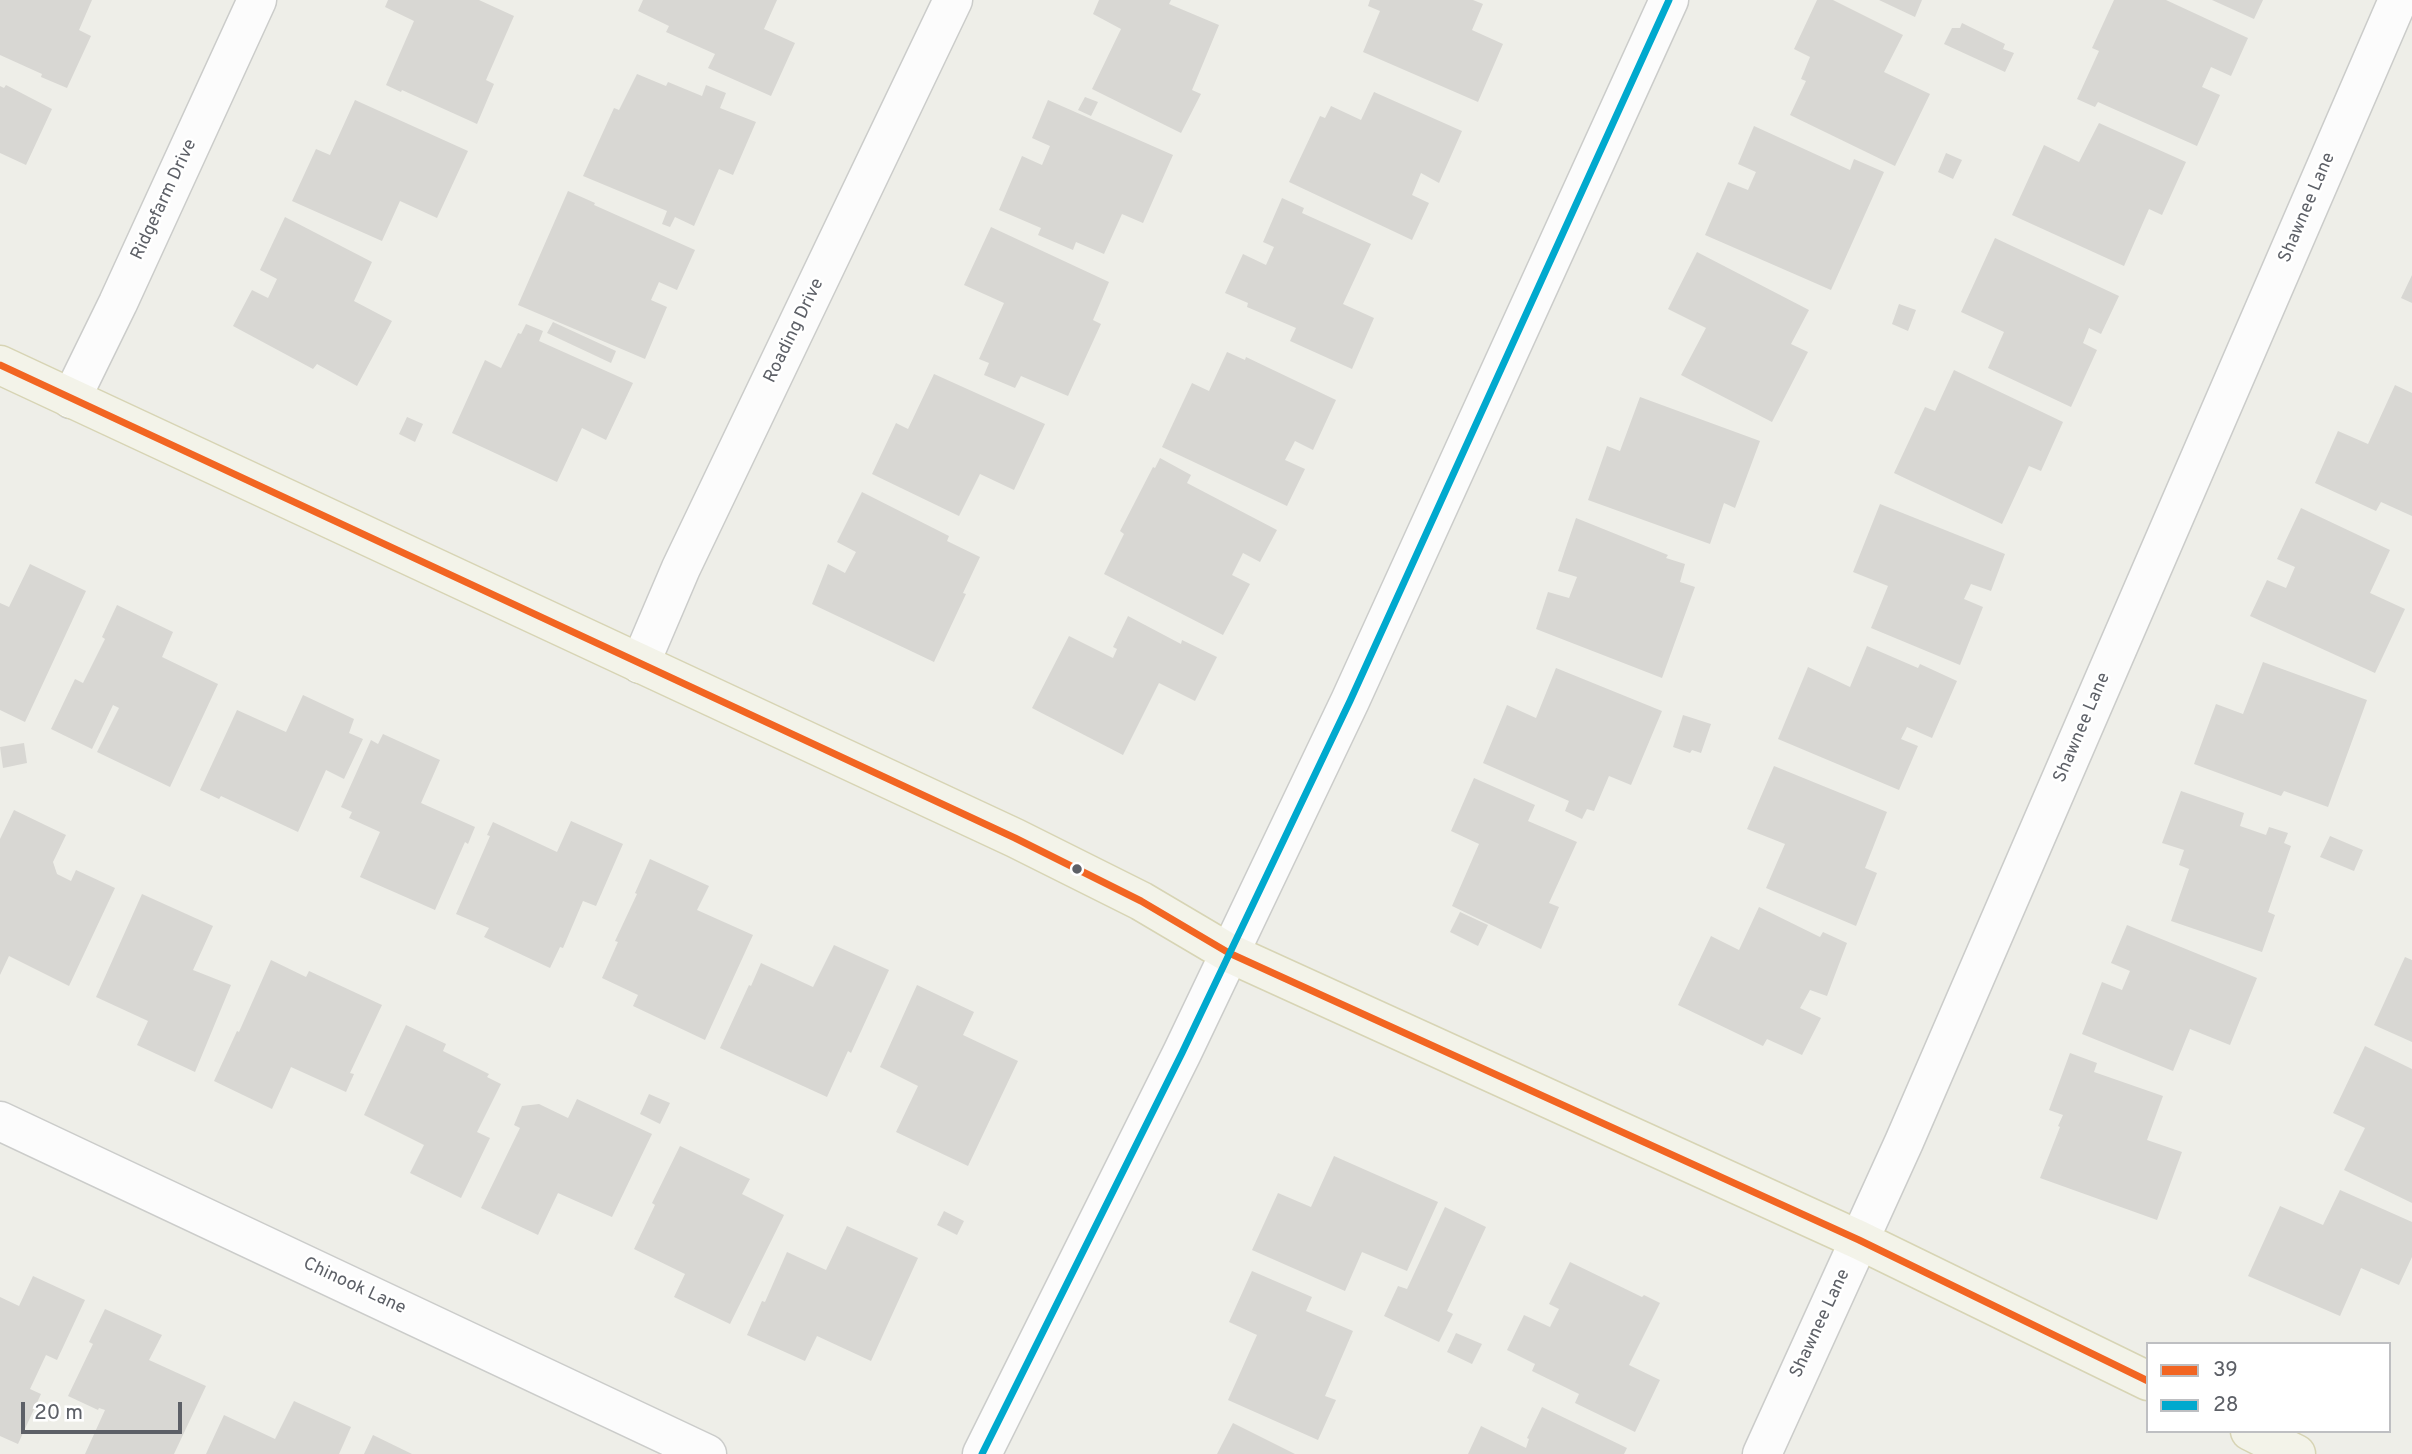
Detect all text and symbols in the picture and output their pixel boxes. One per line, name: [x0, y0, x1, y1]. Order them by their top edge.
street label: Ridgefarm Drive: [128, 136, 202, 264]
street label: Shawnee Lane: [2275, 150, 2341, 266]
street label: Roading Drive: [760, 275, 830, 387]
street label: Shawnee Lane: [2050, 670, 2116, 786]
unlabelled marker: [1070, 862, 1084, 876]
street label: Chinook Lane: [299, 1254, 409, 1320]
street label: Shawnee Lane: [1786, 1266, 1856, 1382]
legend: [2146, 1342, 2391, 1433]
text: 39: [2213, 1357, 2238, 1384]
scale bar: [24, 1388, 186, 1432]
text: 28: [2213, 1392, 2239, 1419]
text: 20 m: [34, 1400, 83, 1427]

